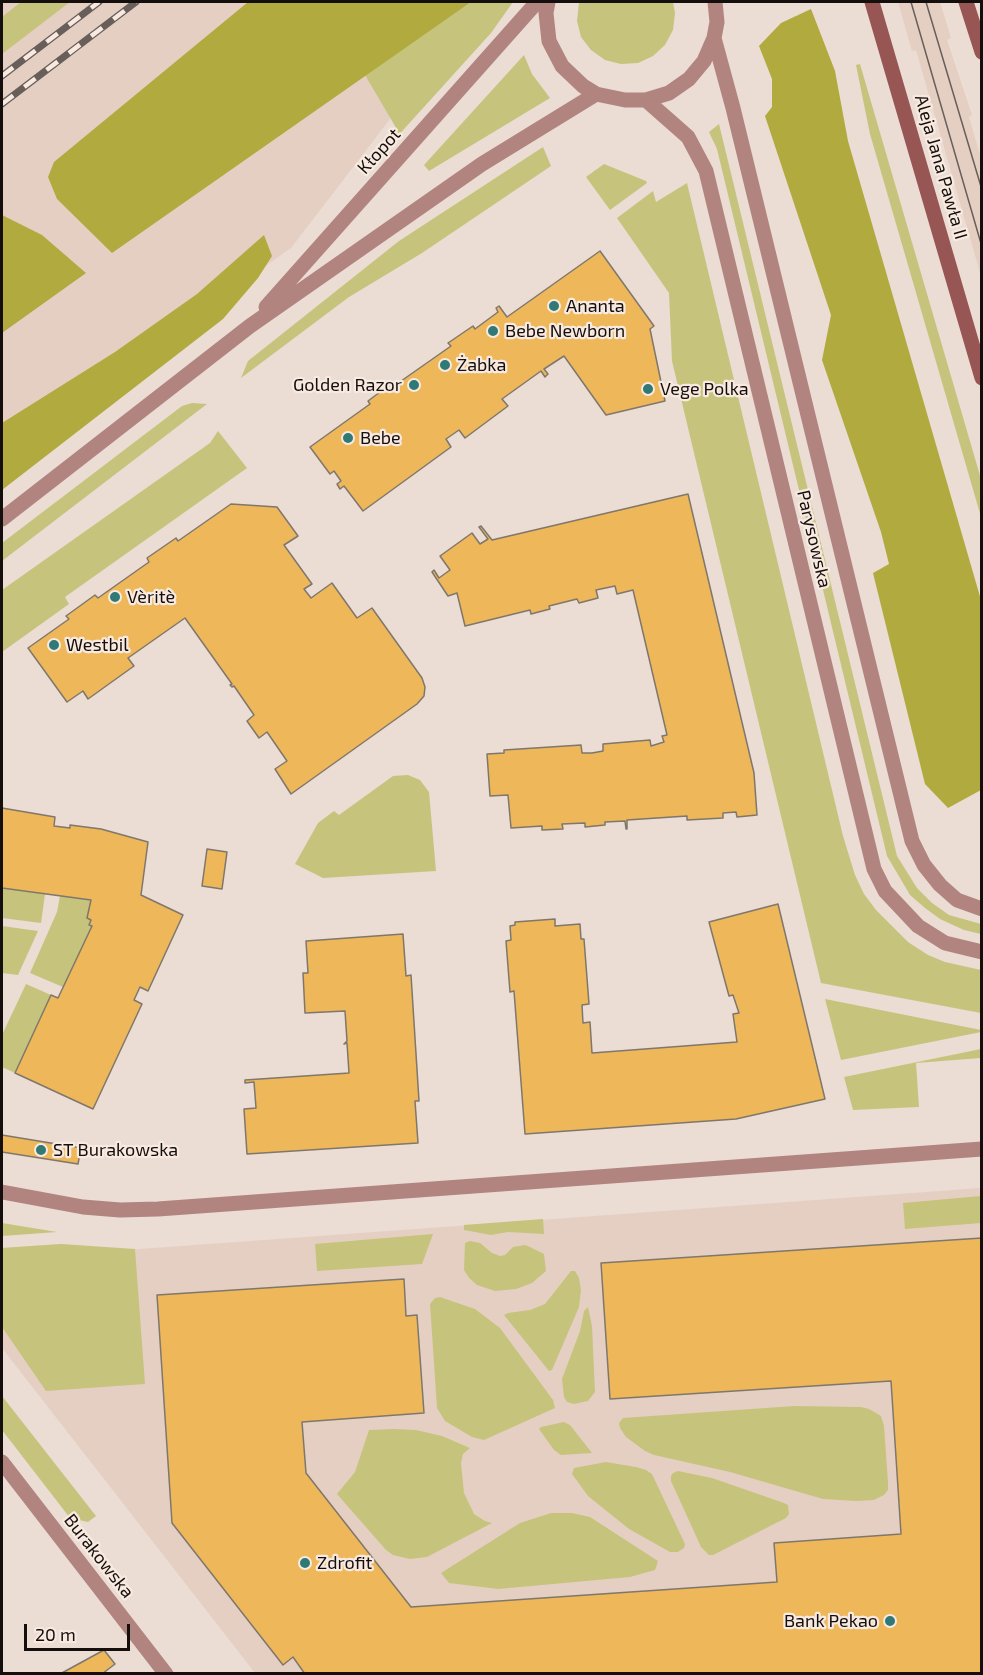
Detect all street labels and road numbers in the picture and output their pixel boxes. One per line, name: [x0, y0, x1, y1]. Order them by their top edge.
street label: Aleja Jana Pawła II: [910, 92, 972, 242]
street label: Kłopot: [353, 124, 405, 178]
street label: Parysowska: [792, 488, 836, 590]
street label: Burakowska: [60, 1510, 138, 1602]

